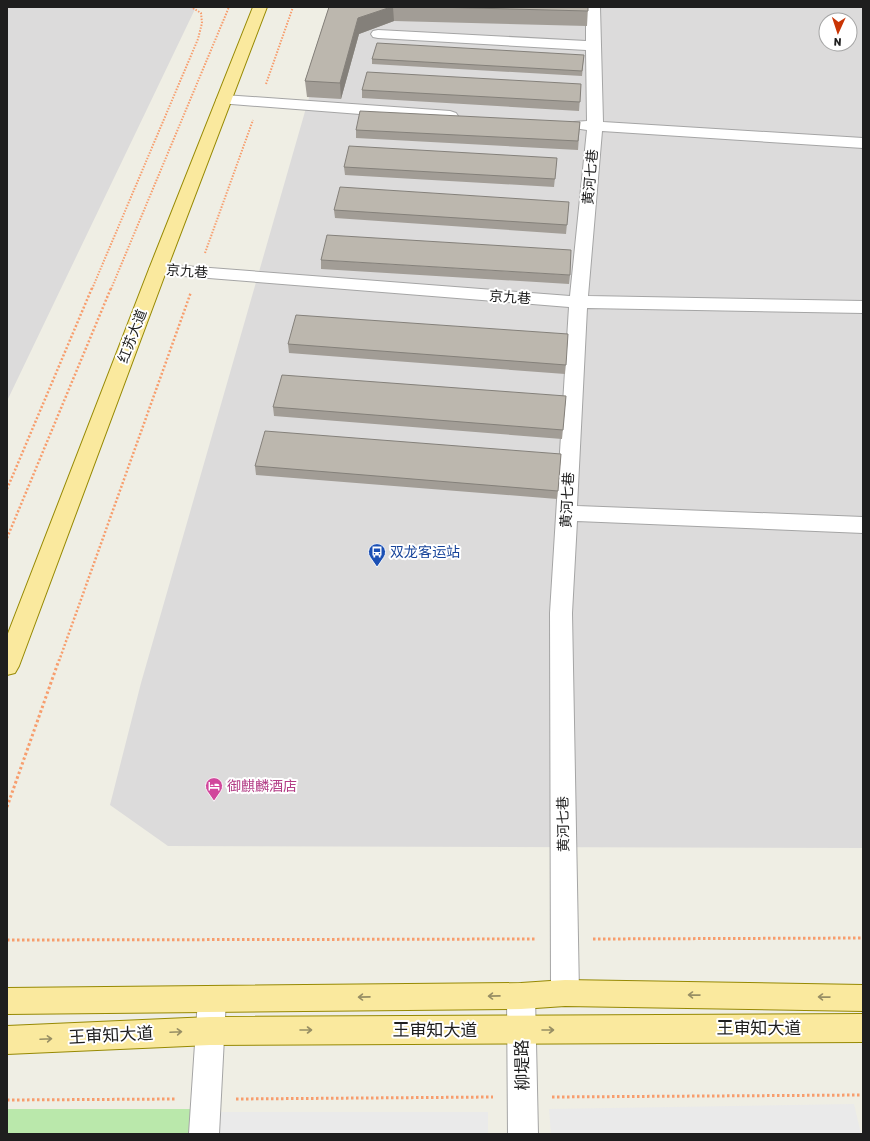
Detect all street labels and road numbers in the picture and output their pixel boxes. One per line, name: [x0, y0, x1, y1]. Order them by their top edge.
street label: 黄河七巷: [580, 148, 601, 206]
street label: 京九巷: [165, 262, 209, 281]
street label: 京九巷: [488, 288, 532, 307]
street label: 红苏大道: [114, 307, 150, 365]
street label: 黄河七巷: [558, 472, 577, 528]
street label: 黄河七巷: [555, 796, 572, 852]
street label: 王审知大道: [717, 1018, 802, 1038]
street label: 王审知大道: [393, 1020, 478, 1040]
street label: 王审知大道: [68, 1023, 154, 1047]
street label: 柳堤路: [512, 1039, 532, 1091]

